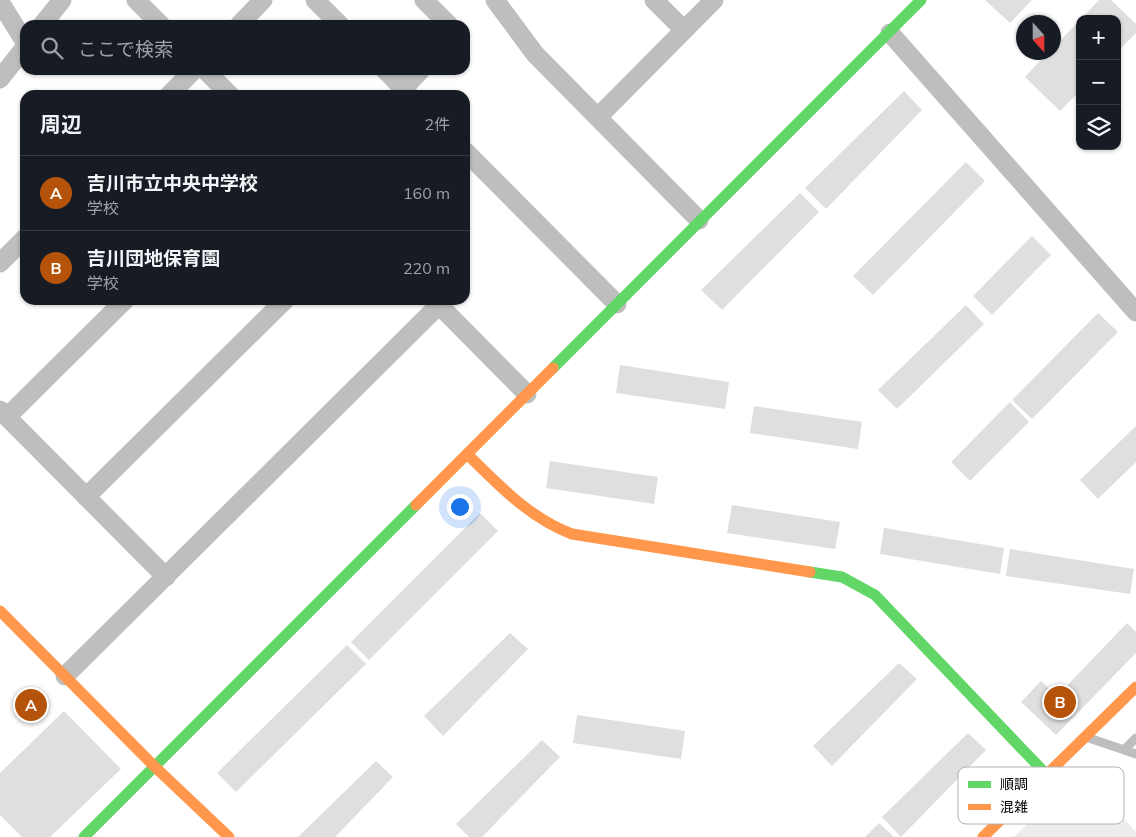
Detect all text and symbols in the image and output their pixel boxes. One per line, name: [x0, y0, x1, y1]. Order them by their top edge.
north arrow: [1016, 15, 1061, 60]
map controls: [1076, 15, 1121, 150]
button: +: [1076, 15, 1121, 60]
search box: [20, 20, 470, 75]
icon: search: [38, 34, 66, 62]
text: ここで検索: [78, 37, 173, 61]
button: −: [1076, 60, 1121, 105]
button: layers: [1076, 105, 1121, 150]
text: 周辺: [40, 111, 82, 137]
text: 2件: [424, 114, 450, 134]
text: 吉川市立中央中学校: [87, 171, 258, 195]
text: A: [50, 183, 62, 203]
text: 160 m: [403, 183, 450, 203]
text: 学校: [87, 198, 119, 218]
text: 吉川団地保育園: [87, 246, 220, 270]
text: B: [50, 258, 62, 278]
text: 220 m: [403, 258, 450, 278]
text: 学校: [87, 273, 119, 293]
your location: [447, 494, 473, 520]
pin: B: [1044, 683, 1076, 721]
pin: A: [15, 686, 47, 724]
legend: [958, 767, 1124, 824]
text: 順調: [1000, 775, 1028, 793]
text: 混雑: [1000, 798, 1028, 816]

